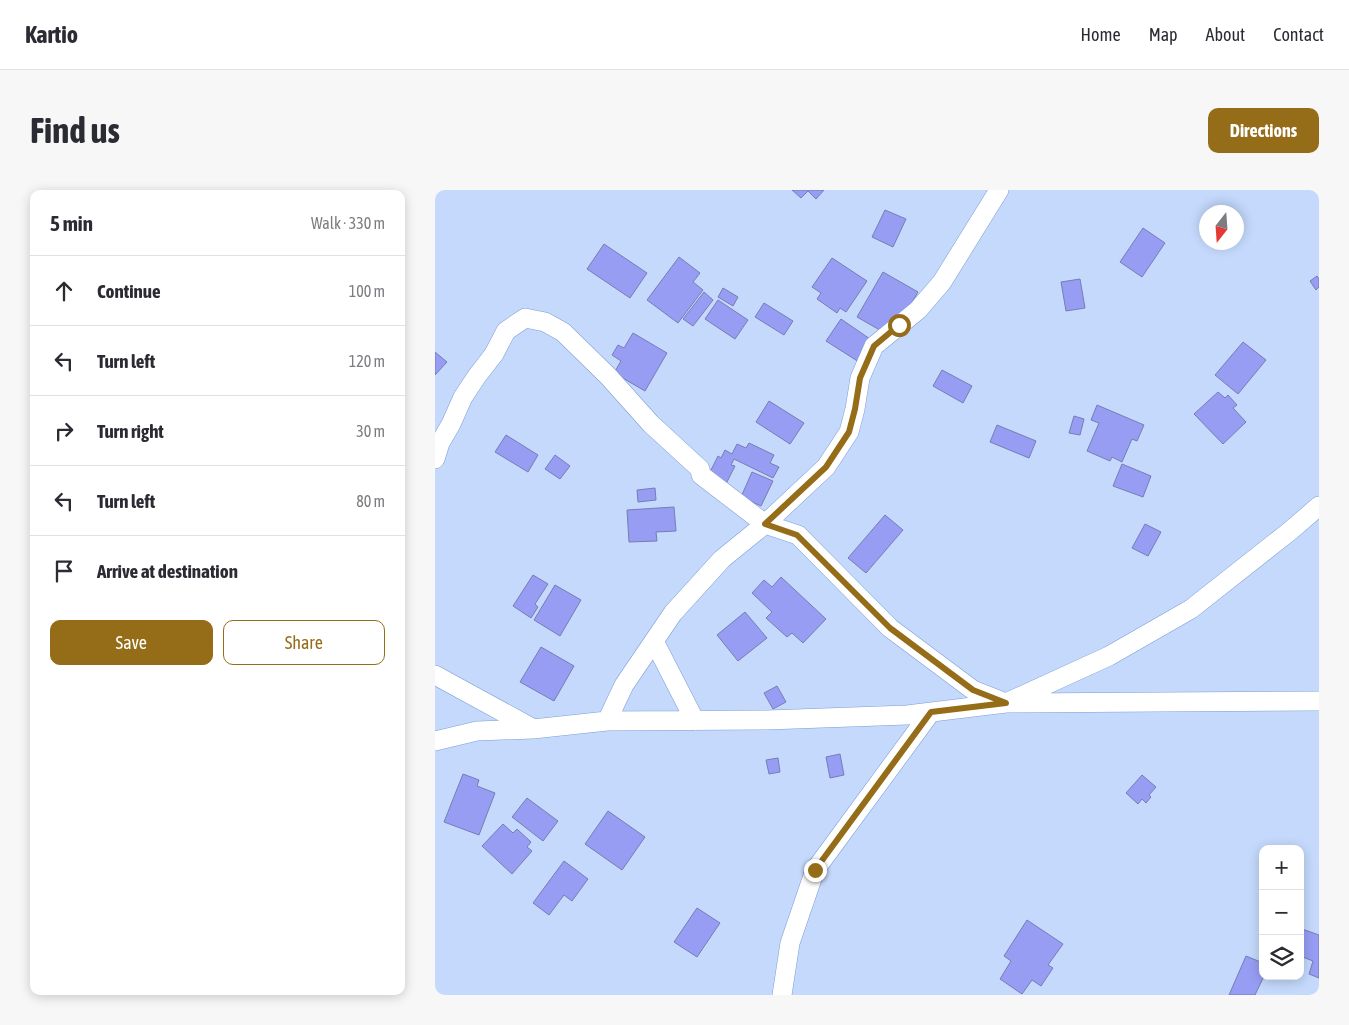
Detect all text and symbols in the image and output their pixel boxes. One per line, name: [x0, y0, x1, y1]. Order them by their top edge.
text: Kartio: [25, 21, 78, 48]
text: Home: [1081, 24, 1121, 45]
text: Map: [1149, 24, 1178, 45]
text: About: [1206, 24, 1245, 45]
text: Contact: [1273, 24, 1324, 45]
button: Directions: [1208, 108, 1319, 153]
text: Find us: [30, 110, 120, 150]
north arrow: [1199, 205, 1244, 250]
text: 5 min: [50, 211, 93, 235]
text: Walk · 330 m: [311, 214, 385, 232]
icon: ahead: [50, 277, 78, 305]
text: Continue: [97, 280, 161, 302]
text: 100 m: [349, 282, 385, 300]
route start: [888, 314, 911, 337]
icon: left: [50, 347, 78, 375]
text: Turn left: [97, 350, 155, 372]
text: 120 m: [349, 352, 385, 370]
icon: right: [50, 417, 78, 445]
text: Turn right: [97, 420, 164, 442]
text: 30 m: [356, 422, 385, 440]
icon: left: [50, 487, 78, 515]
text: Turn left: [97, 490, 155, 512]
text: 80 m: [356, 492, 385, 510]
icon: arrive: [50, 557, 78, 585]
text: Arrive at destination: [97, 560, 238, 582]
button: Save: [50, 620, 213, 665]
button: Share: [223, 620, 385, 665]
map controls: [1259, 845, 1304, 980]
button: +: [1259, 845, 1304, 890]
route end: [804, 859, 827, 882]
button: −: [1259, 890, 1304, 935]
button: layers: [1259, 935, 1304, 980]

